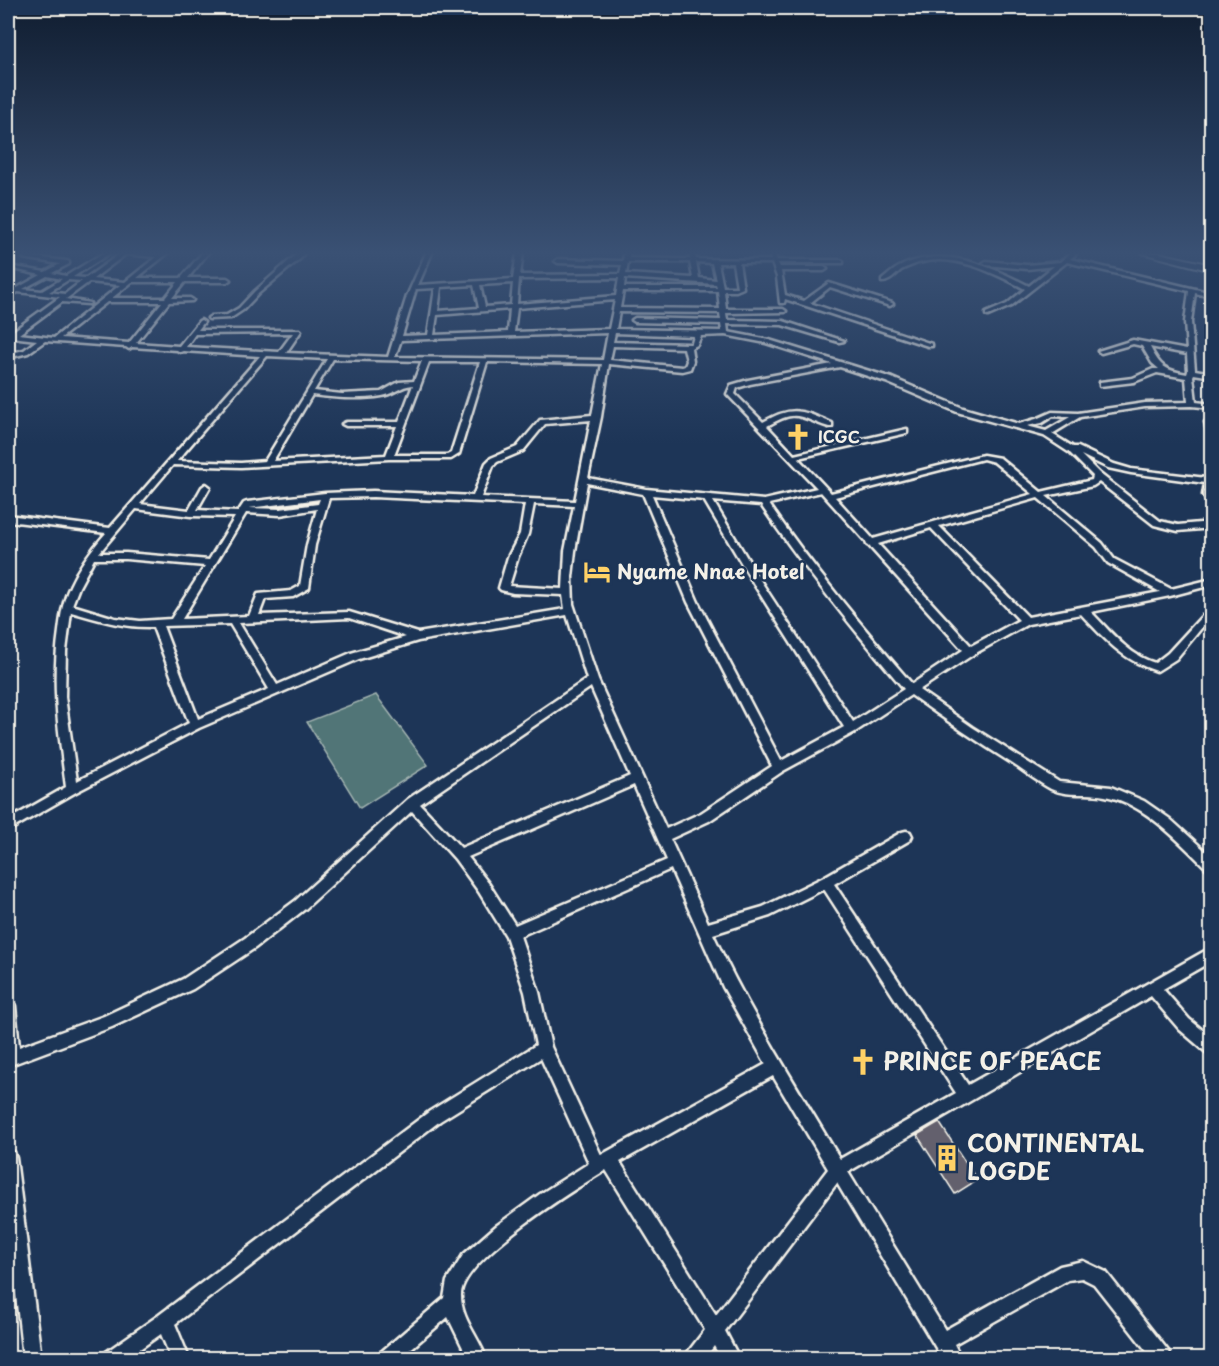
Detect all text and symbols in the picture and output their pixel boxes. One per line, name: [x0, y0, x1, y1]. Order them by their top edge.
church icon: ICGC: [783, 422, 813, 452]
place label: ICGC: [818, 424, 860, 448]
place label: Nyame Nnae Hotel: [617, 556, 805, 586]
hotel icon: Nyame Nnae Hotel: [582, 557, 612, 587]
place label: PRINCE OF PEACE: [883, 1042, 1102, 1078]
church icon: PRINCE OF PEACE: [848, 1047, 878, 1077]
place label: CONTINENTAL LOGDE: [967, 1124, 1145, 1188]
building icon: CONTINENTAL LOGDE: [932, 1143, 962, 1173]

